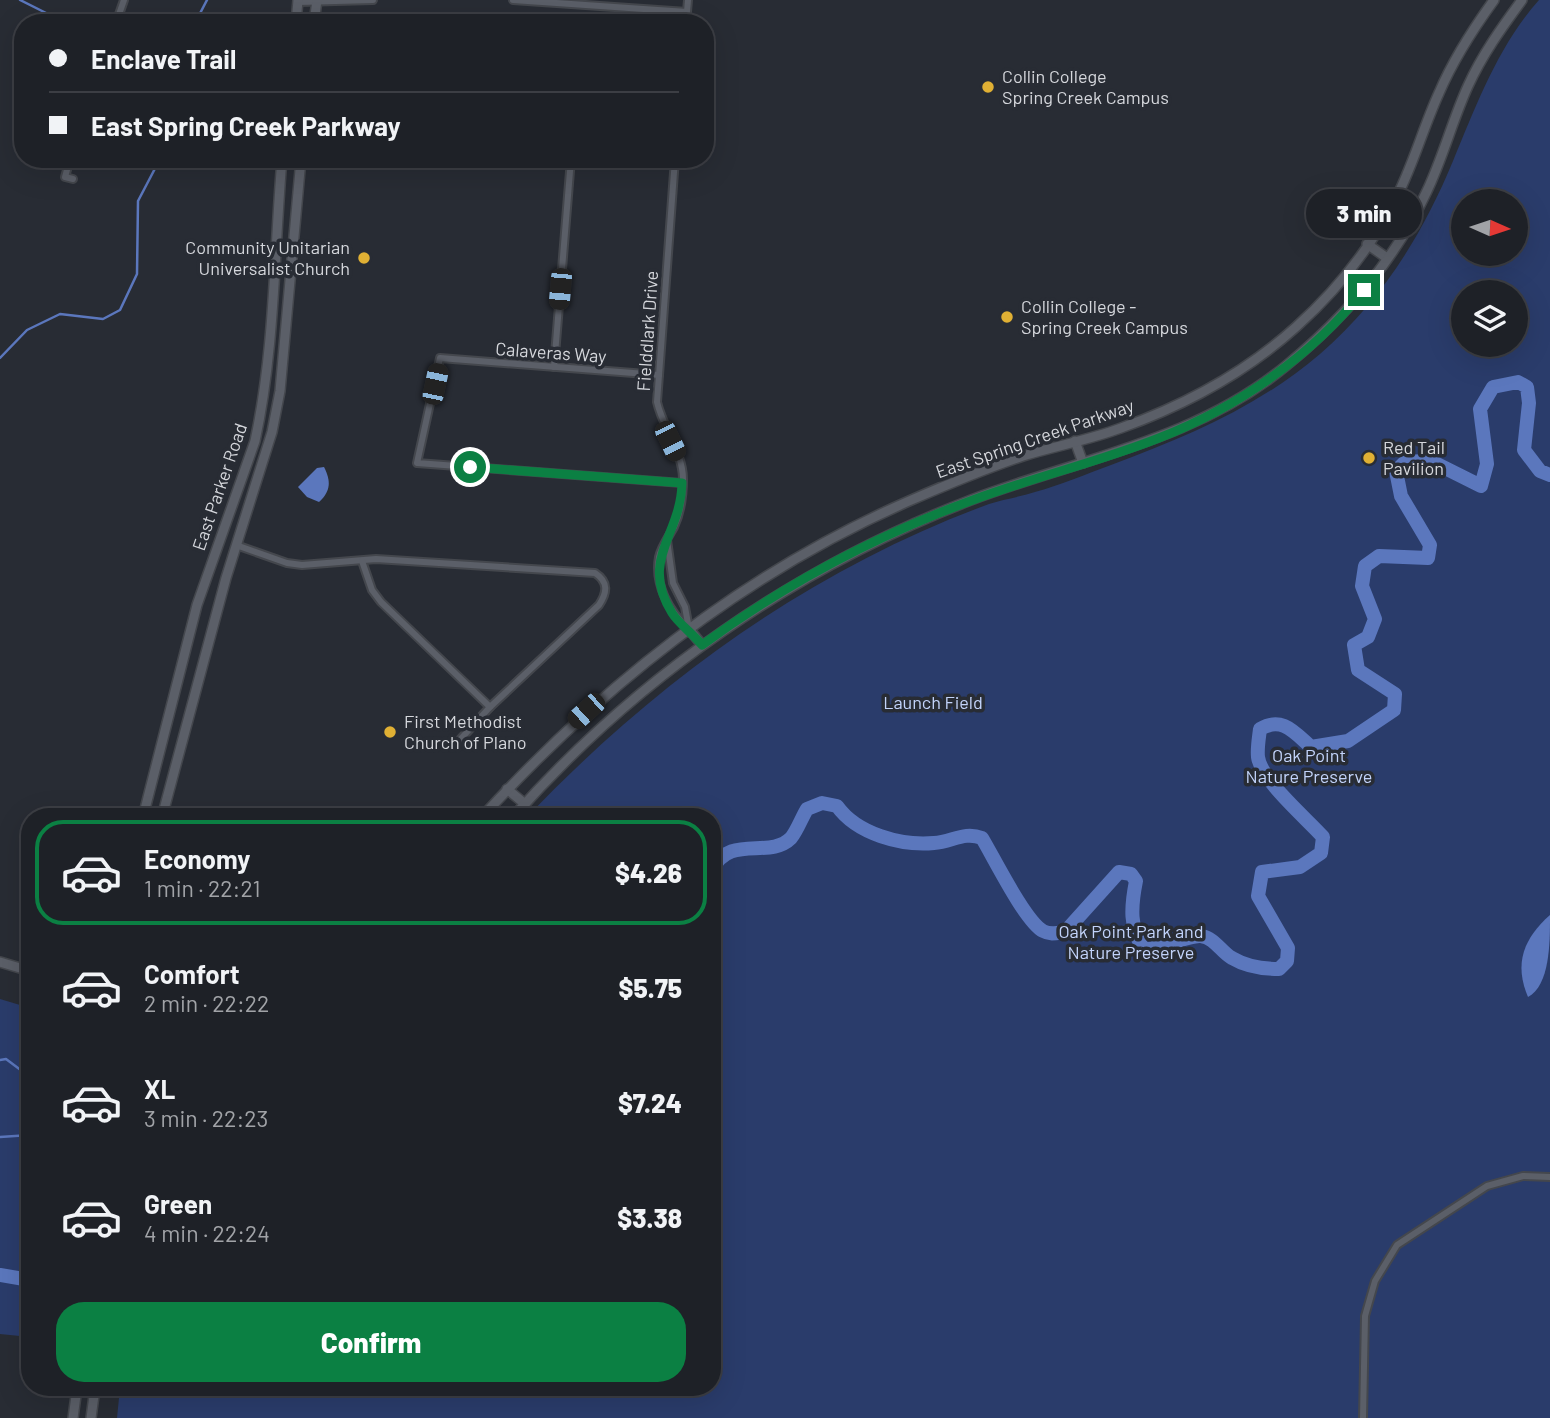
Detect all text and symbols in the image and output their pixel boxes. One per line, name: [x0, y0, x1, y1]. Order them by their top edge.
text: Enclave Trail: [91, 43, 236, 74]
place label: Collin College Spring Creek Campus: [1002, 65, 1169, 108]
marker: Collin College Spring Creek Campus: [980, 79, 996, 95]
text: East Spring Creek Parkway: [91, 110, 401, 141]
callout: 3 min: [1306, 188, 1422, 238]
north arrow: [1451, 189, 1528, 266]
map controls: [1451, 189, 1528, 357]
text: 3 min: [1336, 199, 1392, 227]
place label: Community Unitarian Universalist Church: [185, 236, 350, 279]
marker: Community Unitarian Universalist Church: [356, 250, 372, 266]
car: [548, 267, 573, 311]
street label: Fielddlark Drive: [632, 270, 662, 392]
route end: [1348, 274, 1380, 306]
button: layers: [1451, 280, 1528, 357]
place label: Collin College - Spring Creek Campus: [1021, 295, 1188, 338]
marker: Collin College - Spring Creek Campus: [999, 309, 1015, 325]
street label: Calaveras Way: [495, 337, 607, 367]
car: [421, 361, 450, 407]
street label: East Spring Creek Parkway: [933, 394, 1137, 482]
car: [652, 418, 689, 464]
street label: East Parker Road: [187, 420, 251, 553]
place label: Red Tail Pavilion: [1383, 436, 1445, 479]
marker: Red Tail Pavilion: [1361, 450, 1377, 466]
route start: [454, 451, 486, 483]
car: [564, 689, 609, 733]
park label: Launch Field: [883, 691, 983, 713]
place label: First Methodist Church of Plano: [404, 710, 527, 753]
marker: First Methodist Church of Plano: [382, 724, 398, 740]
park label: Oak Point Nature Preserve: [1246, 744, 1372, 787]
icon: car: [60, 841, 123, 904]
text: Economy: [144, 843, 250, 874]
text: $4.26: [615, 857, 682, 888]
text: 1 min · 22:21: [144, 874, 260, 902]
park label: Oak Point Park and Nature Preserve: [1058, 920, 1204, 963]
icon: car: [60, 956, 123, 1019]
text: Comfort: [144, 958, 240, 989]
text: $5.75: [619, 972, 682, 1003]
text: 2 min · 22:22: [144, 989, 269, 1017]
icon: car: [60, 1071, 123, 1134]
text: XL: [144, 1073, 175, 1104]
text: $7.24: [618, 1087, 682, 1118]
text: 3 min · 22:23: [144, 1104, 268, 1132]
icon: car: [60, 1186, 123, 1249]
text: Green: [144, 1188, 212, 1219]
text: $3.38: [617, 1202, 682, 1233]
text: 4 min · 22:24: [144, 1219, 270, 1247]
button: Confirm: [56, 1302, 686, 1382]

